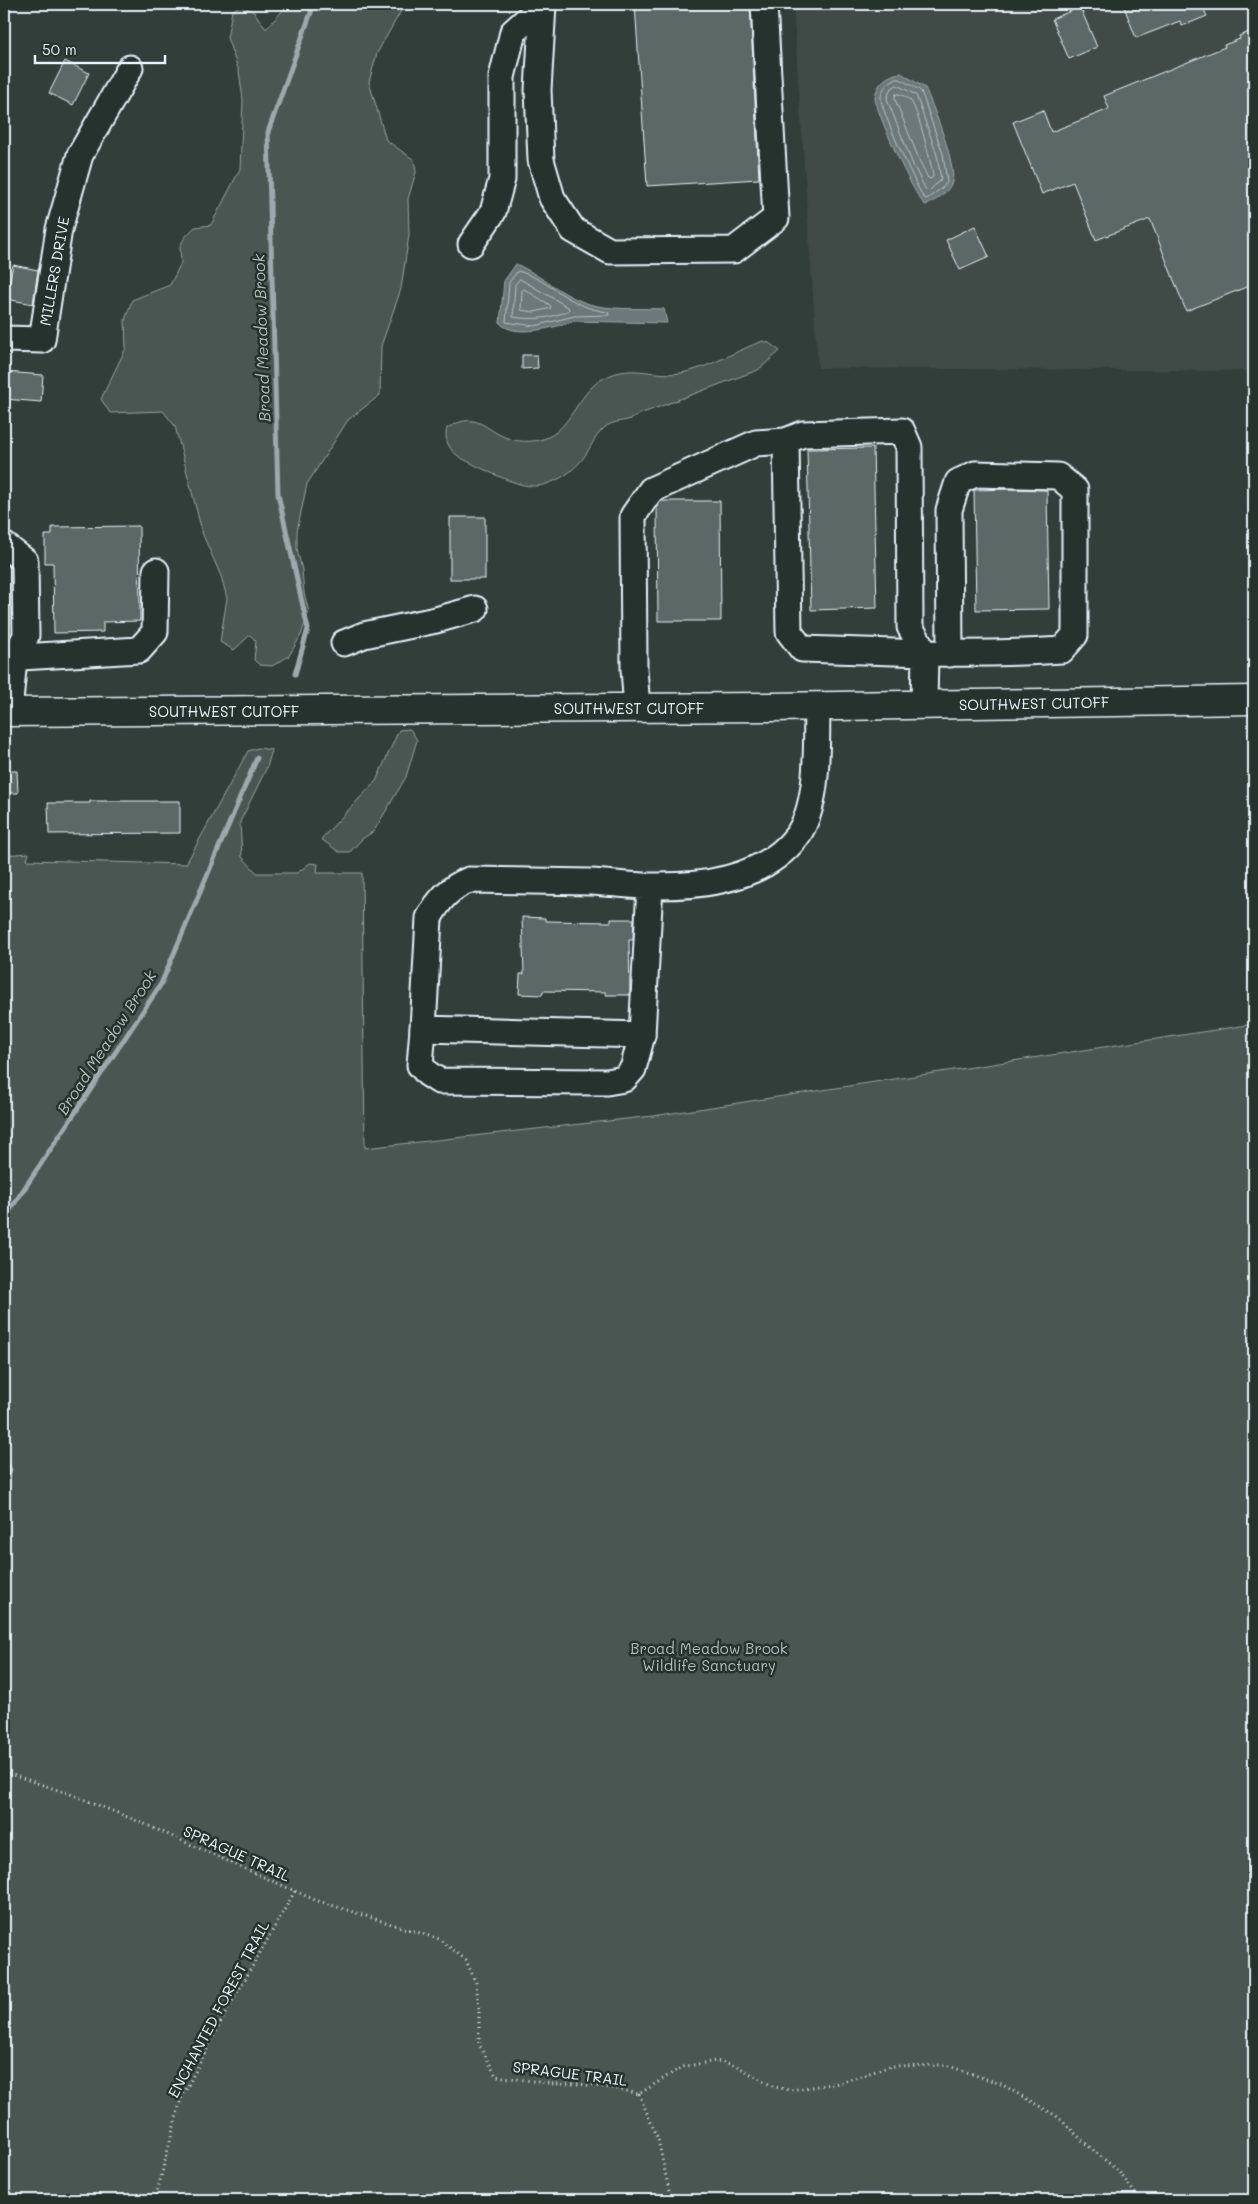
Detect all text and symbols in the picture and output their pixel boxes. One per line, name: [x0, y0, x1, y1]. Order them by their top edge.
scale bar: [35, 32, 165, 64]
text: 50 m: [42, 39, 77, 59]
street label: MILLERS DRIVE: [35, 214, 74, 327]
water label: Broad Meadow Brook: [248, 253, 274, 422]
street label: SOUTHWEST CUTOFF: [959, 692, 1109, 714]
street label: SOUTHWEST CUTOFF: [554, 698, 704, 718]
street label: SOUTHWEST CUTOFF: [149, 701, 299, 721]
water label: Broad Meadow Brook: [51, 965, 161, 1118]
park label: Broad Meadow Brook Wildlife Sanctuary: [630, 1638, 788, 1675]
street label: SPRAGUE TRAIL: [180, 1820, 294, 1886]
street label: ENCHANTED FOREST TRAIL: [163, 1917, 273, 2101]
street label: SPRAGUE TRAIL: [512, 2056, 628, 2090]

